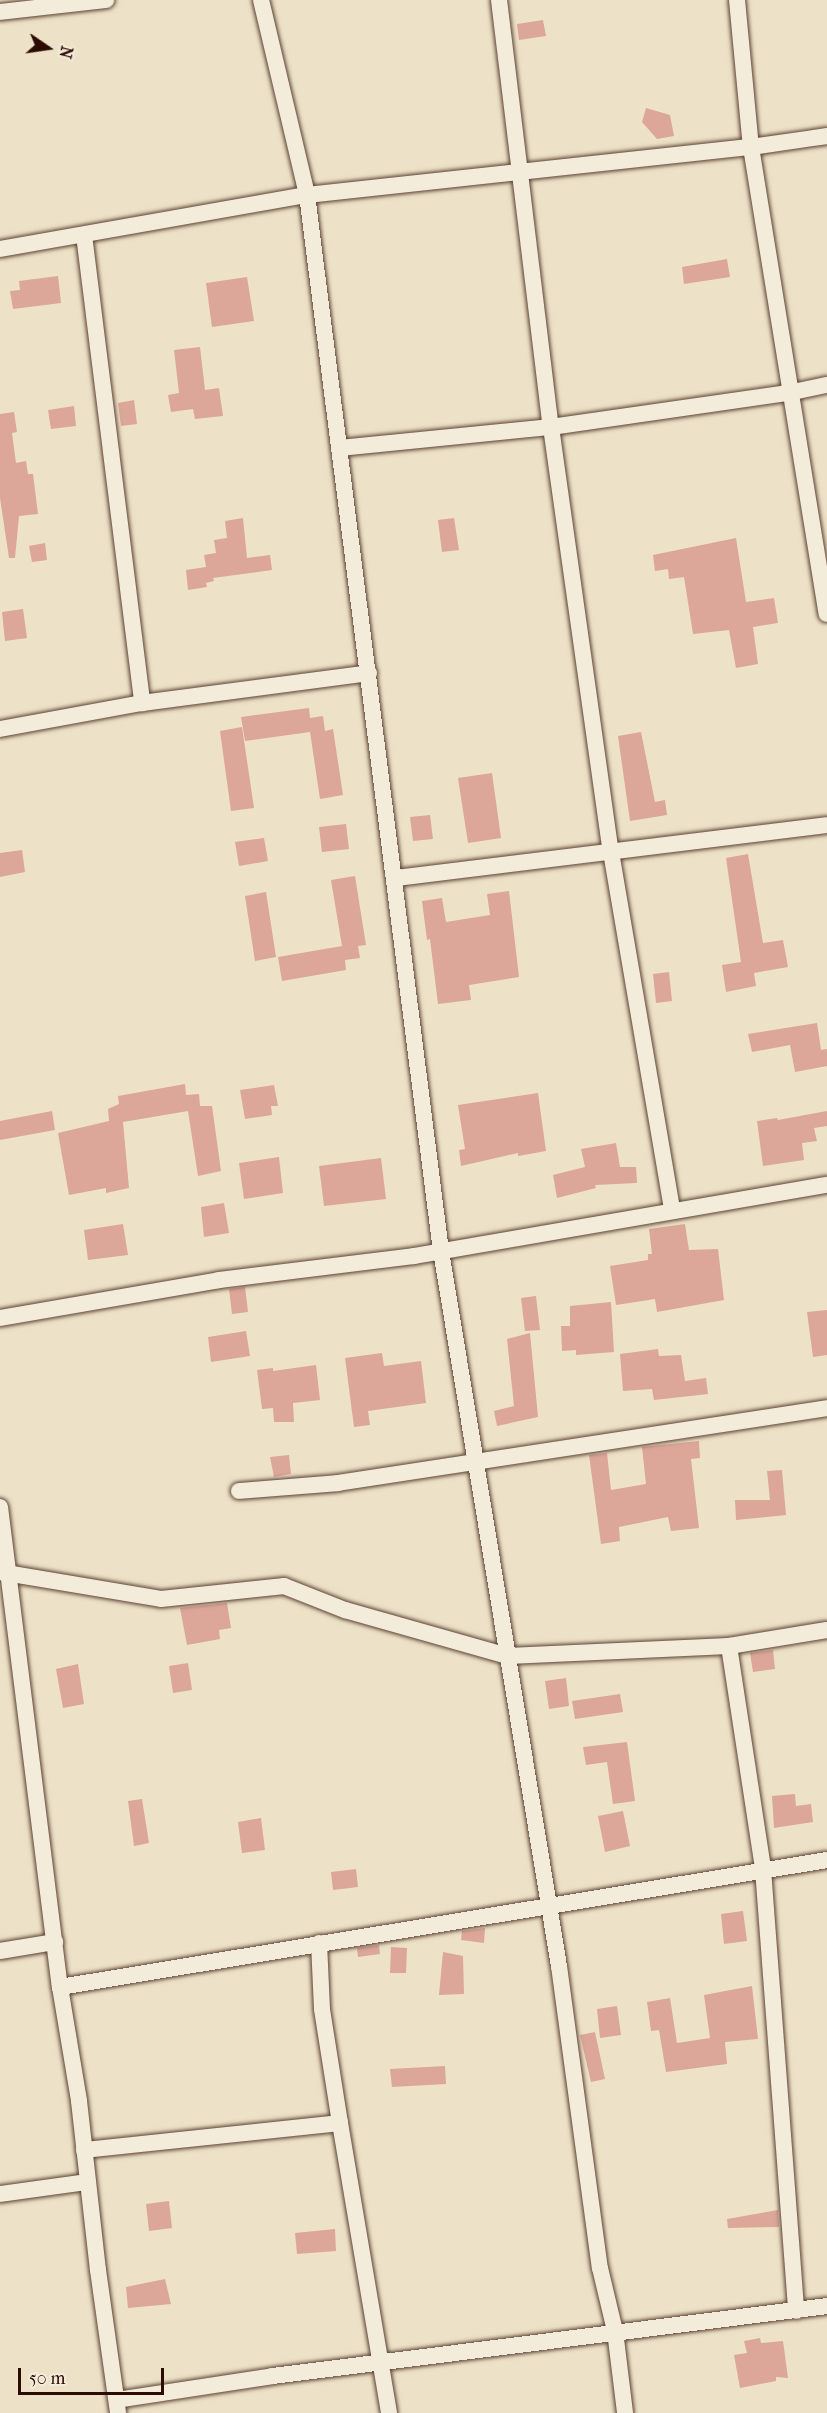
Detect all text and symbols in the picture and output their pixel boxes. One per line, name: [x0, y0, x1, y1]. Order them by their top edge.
north arrow: [18, 18, 78, 78]
text: N: [55, 44, 77, 60]
scale bar: [21, 2356, 166, 2394]
text: 50 m: [29, 2368, 65, 2389]

